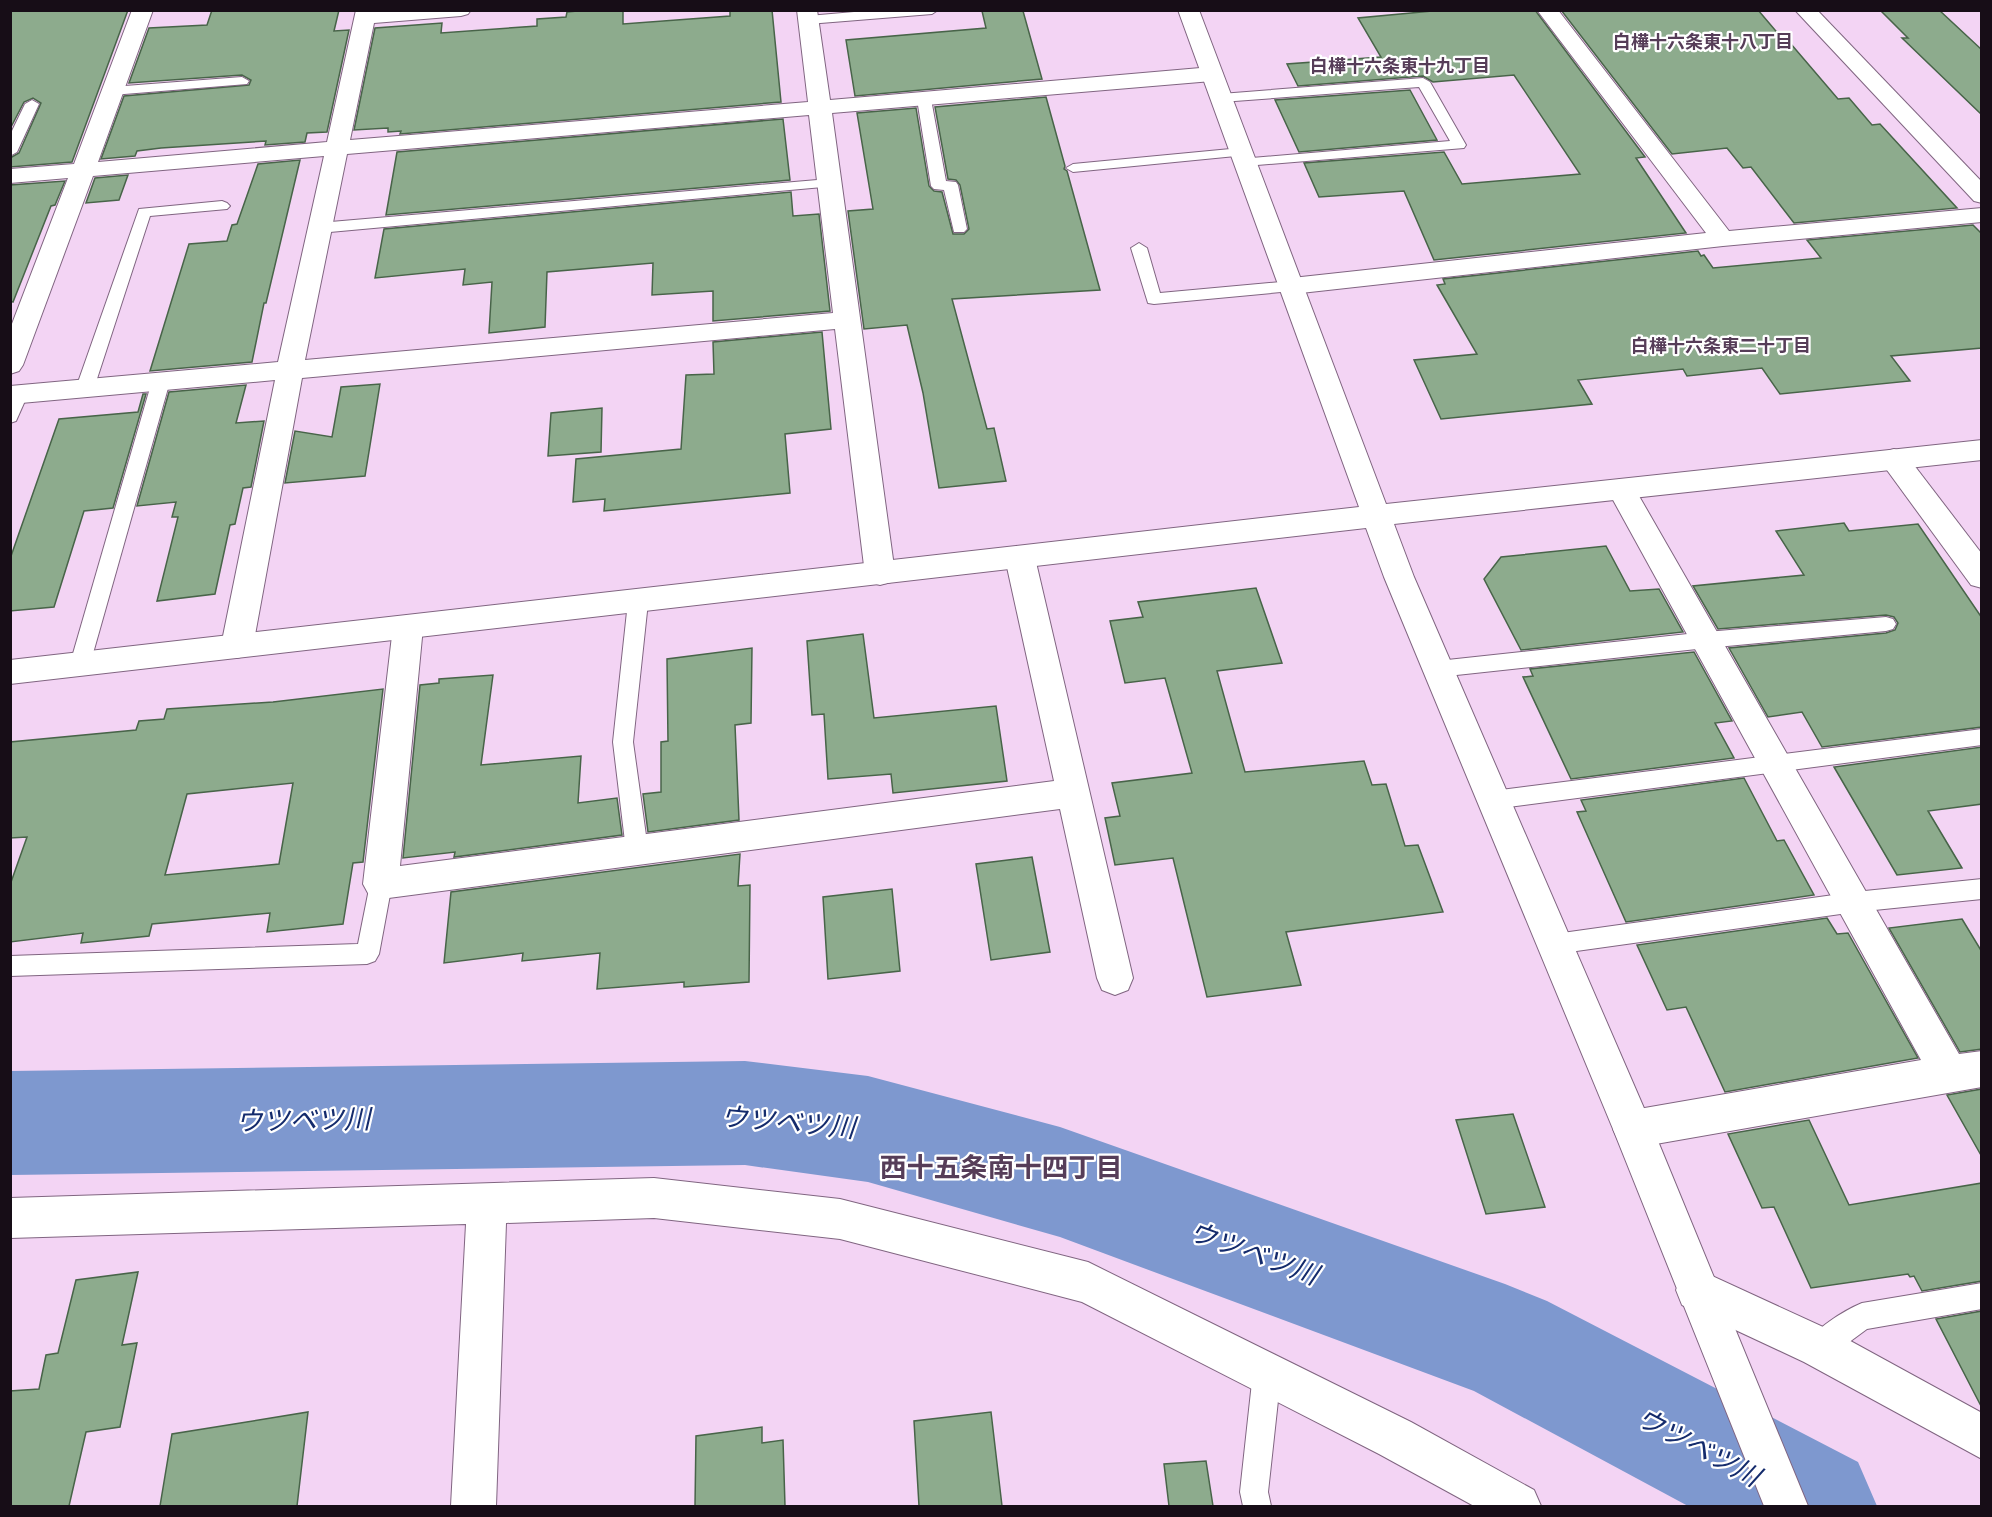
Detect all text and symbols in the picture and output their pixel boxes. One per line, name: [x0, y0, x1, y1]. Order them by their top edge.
district label: 白樺十六条東十八丁目: [1613, 29, 1793, 53]
district label: 白樺十六条東十九丁目: [1310, 53, 1490, 77]
district label: 白樺十六条東二十丁目: [1631, 333, 1811, 357]
water label: ウツベツ川: [719, 1097, 860, 1146]
water label: ウツベツ川: [235, 1099, 374, 1139]
district label: 西十五条南十四丁目: [880, 1148, 1123, 1185]
water label: ウツベツ川: [1184, 1212, 1327, 1293]
water label: ウツベツ川: [1631, 1398, 1770, 1495]

